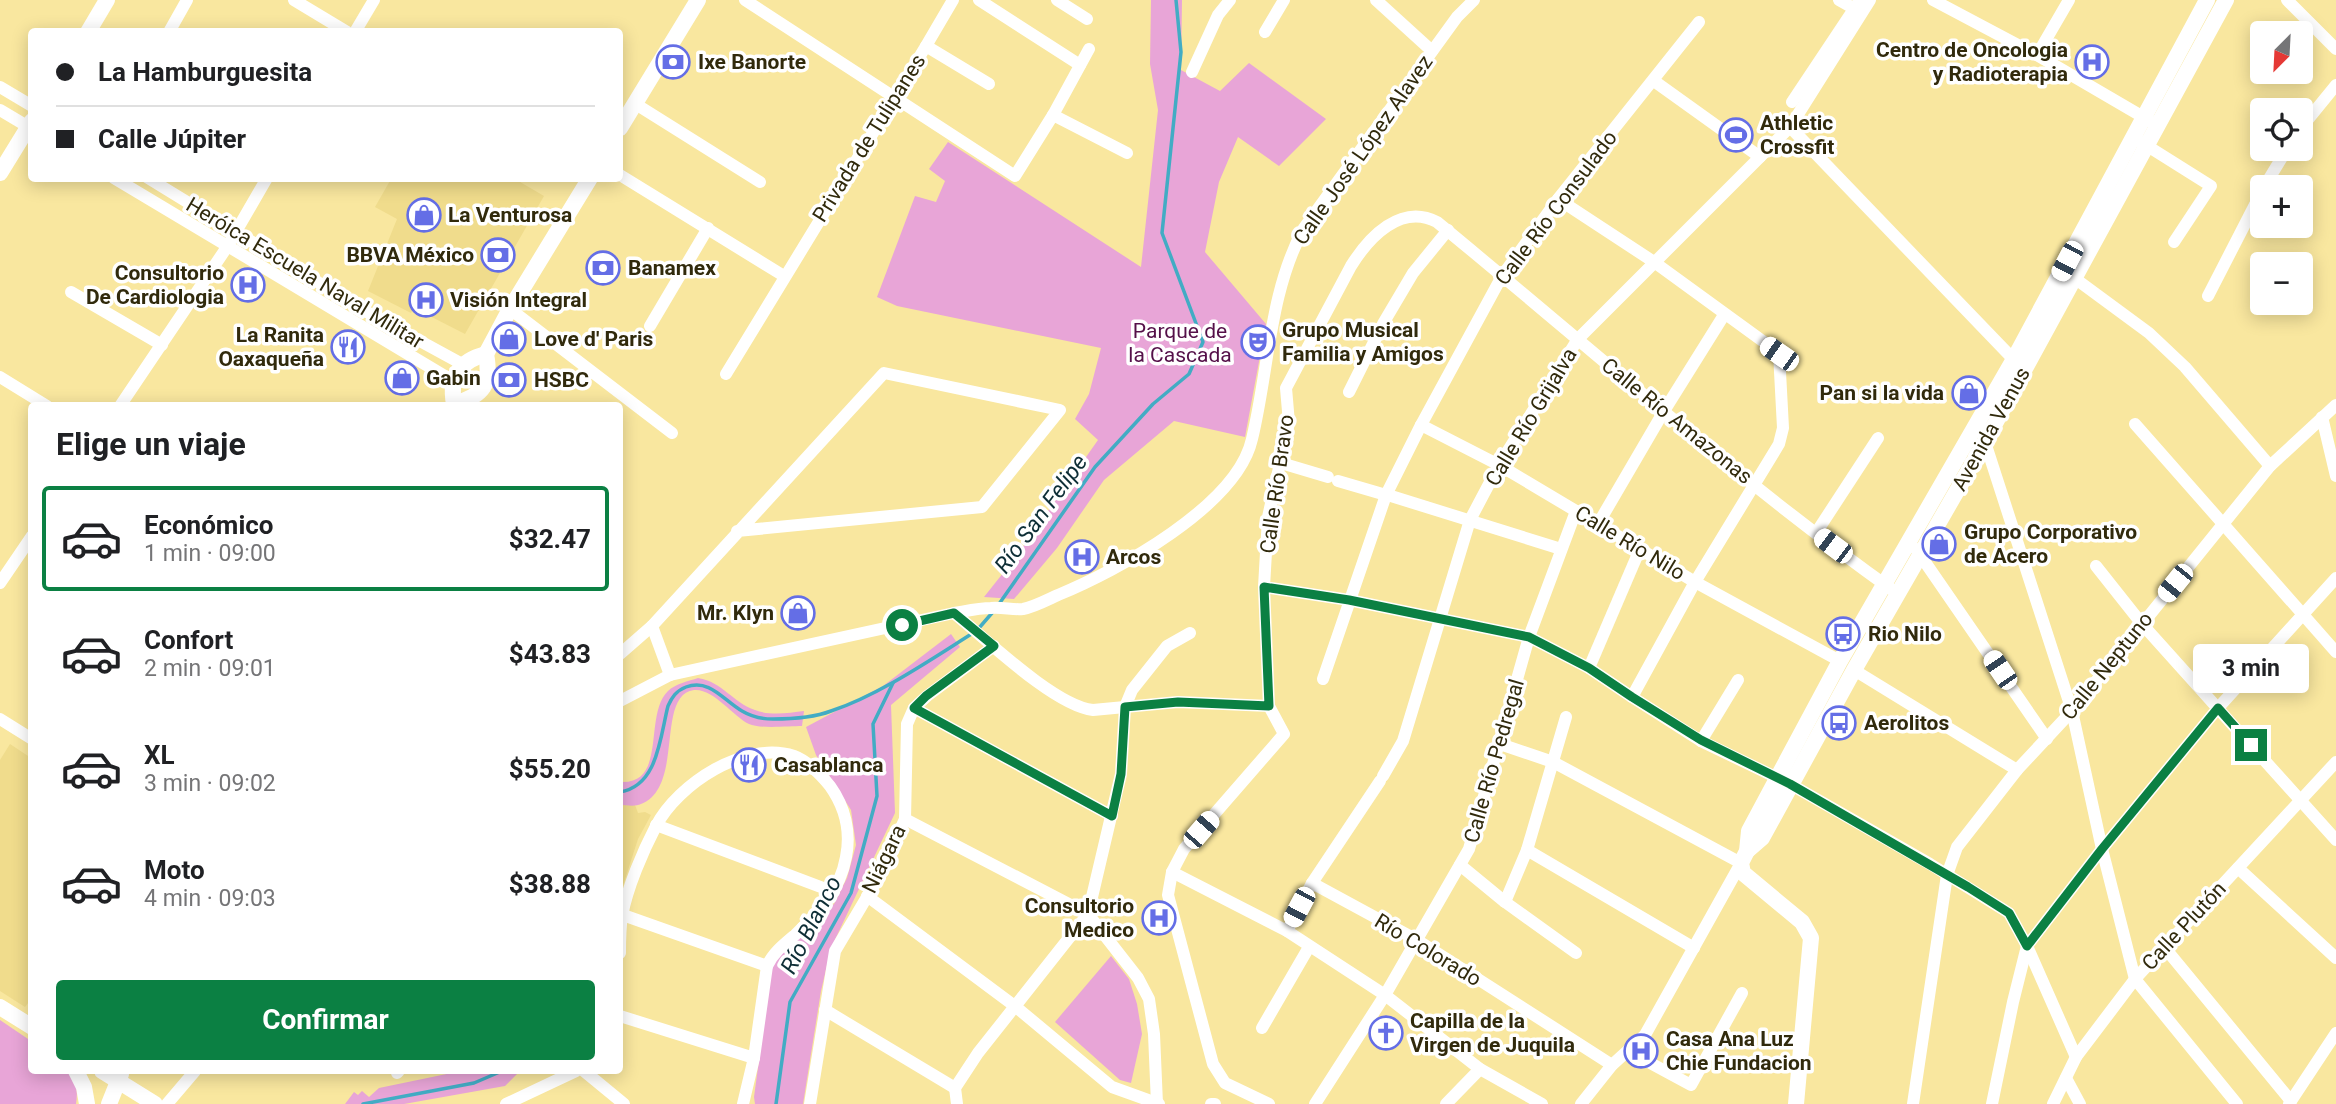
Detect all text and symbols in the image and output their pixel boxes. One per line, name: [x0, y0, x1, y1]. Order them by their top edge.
north arrow: [2250, 21, 2314, 84]
map controls: [2250, 21, 2313, 315]
place label: Centro de Oncologia y Radioterapia: [1876, 38, 2068, 86]
bank icon: Ixe Banorte: [654, 43, 692, 81]
hospital icon: Centro de Oncologia y Radioterapia: [2073, 43, 2111, 81]
place label: Ixe Banorte: [698, 50, 806, 74]
street label: Privada de Tulipanes: [808, 50, 930, 226]
street label: Calle José López Alavez: [1288, 51, 1438, 249]
text: La Hamburguesita: [98, 57, 312, 87]
button: locate: [2250, 98, 2313, 161]
place label: Athletic Crossfit: [1760, 111, 1834, 159]
sports icon: Athletic Crossfit: [1717, 116, 1755, 154]
text: Calle Júpiter: [98, 124, 246, 154]
street label: Calle Río Consulado: [1490, 126, 1622, 290]
button: +: [2250, 175, 2313, 238]
street label: Heróica Escuela Naval Militar: [182, 192, 428, 354]
shop icon: La Venturosa: [405, 196, 443, 234]
place label: La Venturosa: [448, 203, 572, 227]
bank icon: BBVA México: [479, 236, 517, 274]
car: [2048, 238, 2087, 284]
place label: BBVA México: [346, 243, 474, 267]
bank icon: Banamex: [584, 249, 622, 287]
button: −: [2250, 252, 2313, 315]
place label: Banamex: [628, 256, 716, 280]
place label: Consultorio De Cardiologia: [86, 261, 224, 309]
hospital icon: Consultorio De Cardiologia: [229, 266, 267, 304]
hospital icon: Visión Integral: [407, 281, 445, 319]
place label: Visión Integral: [450, 288, 587, 312]
place label: Grupo Musical Familia y Amigos: [1282, 318, 1444, 366]
park label: Parque de la Cascada: [1128, 319, 1232, 367]
shop icon: Love d' Paris: [490, 320, 528, 358]
place label: La Ranita Oaxaqueña: [218, 323, 324, 371]
theatre icon: Grupo Musical Familia y Amigos: [1239, 323, 1277, 361]
place label: Love d' Paris: [534, 327, 653, 351]
restaurant icon: La Ranita Oaxaqueña: [329, 328, 367, 366]
car: [1756, 333, 1803, 375]
street label: Calle Río Grijalva: [1480, 344, 1582, 490]
street label: Calle Río Amazonas: [1597, 353, 1757, 489]
shop icon: Gabin: [383, 359, 421, 397]
bank icon: HSBC: [490, 361, 528, 399]
street label: Avenida Venus: [1947, 363, 2035, 495]
place label: Gabin: [426, 366, 481, 390]
place label: HSBC: [534, 368, 589, 392]
shop icon: Pan si la vida: [1950, 374, 1988, 412]
place label: Pan si la vida: [1820, 381, 1944, 405]
street label: Calle Río Bravo: [1255, 413, 1299, 555]
text: Elige un viaje: [56, 425, 246, 463]
water label: Río San Felipe: [989, 449, 1093, 579]
street label: Calle Río Nilo: [1571, 501, 1689, 585]
icon: car: [60, 507, 123, 570]
text: Económico: [144, 510, 273, 540]
place label: Grupo Corporativo de Acero: [1964, 520, 2137, 568]
text: $32.47: [509, 524, 591, 554]
car: [1810, 525, 1857, 567]
shop icon: Grupo Corporativo de Acero: [1920, 525, 1958, 563]
hospital icon: Arcos: [1063, 538, 1101, 576]
text: 1 min · 09:00: [144, 540, 276, 567]
place label: Arcos: [1106, 545, 1161, 569]
car: [2154, 560, 2197, 606]
shop icon: Mr. Klyn: [779, 594, 817, 632]
place label: Mr. Klyn: [697, 601, 774, 625]
street label: Calle Neptuno: [2056, 607, 2158, 725]
route start: [886, 609, 918, 641]
bus stop icon: Rio Nilo: [1824, 615, 1862, 653]
icon: car: [60, 622, 123, 685]
place label: Rio Nilo: [1868, 622, 1942, 646]
text: Confort: [144, 625, 233, 655]
text: $43.83: [509, 639, 591, 669]
callout: 3 min: [2193, 644, 2309, 692]
car: [1980, 647, 2021, 693]
text: 2 min · 09:01: [144, 655, 276, 682]
text: 3 min: [2222, 655, 2280, 682]
street label: Calle Río Pedregal: [1459, 676, 1529, 846]
bus stop icon: Aerolitos: [1820, 704, 1858, 742]
place label: Aerolitos: [1864, 711, 1949, 735]
route end: [2235, 729, 2267, 761]
icon: car: [60, 737, 123, 800]
text: XL: [144, 740, 175, 770]
restaurant icon: Casablanca: [730, 746, 768, 784]
place label: Casablanca: [774, 753, 884, 777]
text: $55.20: [509, 754, 591, 784]
text: 3 min · 09:02: [144, 770, 276, 797]
car: [1180, 807, 1223, 853]
street label: Niágara: [857, 821, 911, 897]
icon: car: [60, 852, 123, 915]
text: Moto: [144, 855, 205, 885]
text: $38.88: [509, 869, 591, 899]
water label: Río Blanco: [775, 872, 847, 978]
street label: Calle Plutón: [2137, 877, 2231, 975]
car: [1280, 884, 1319, 930]
text: 4 min · 09:03: [144, 885, 276, 912]
place label: Consultorio Medico: [1025, 894, 1134, 942]
hospital icon: Consultorio Medico: [1140, 899, 1178, 937]
street label: Río Colorado: [1370, 909, 1486, 991]
button: Confirmar: [56, 980, 595, 1060]
place label: Capilla de la Virgen de Juquila: [1410, 1009, 1575, 1057]
church icon: Capilla de la Virgen de Juquila: [1367, 1014, 1405, 1052]
place label: Casa Ana Luz Chie Fundacion: [1666, 1027, 1812, 1075]
hospital icon: Casa Ana Luz Chie Fundacion: [1622, 1032, 1660, 1070]

